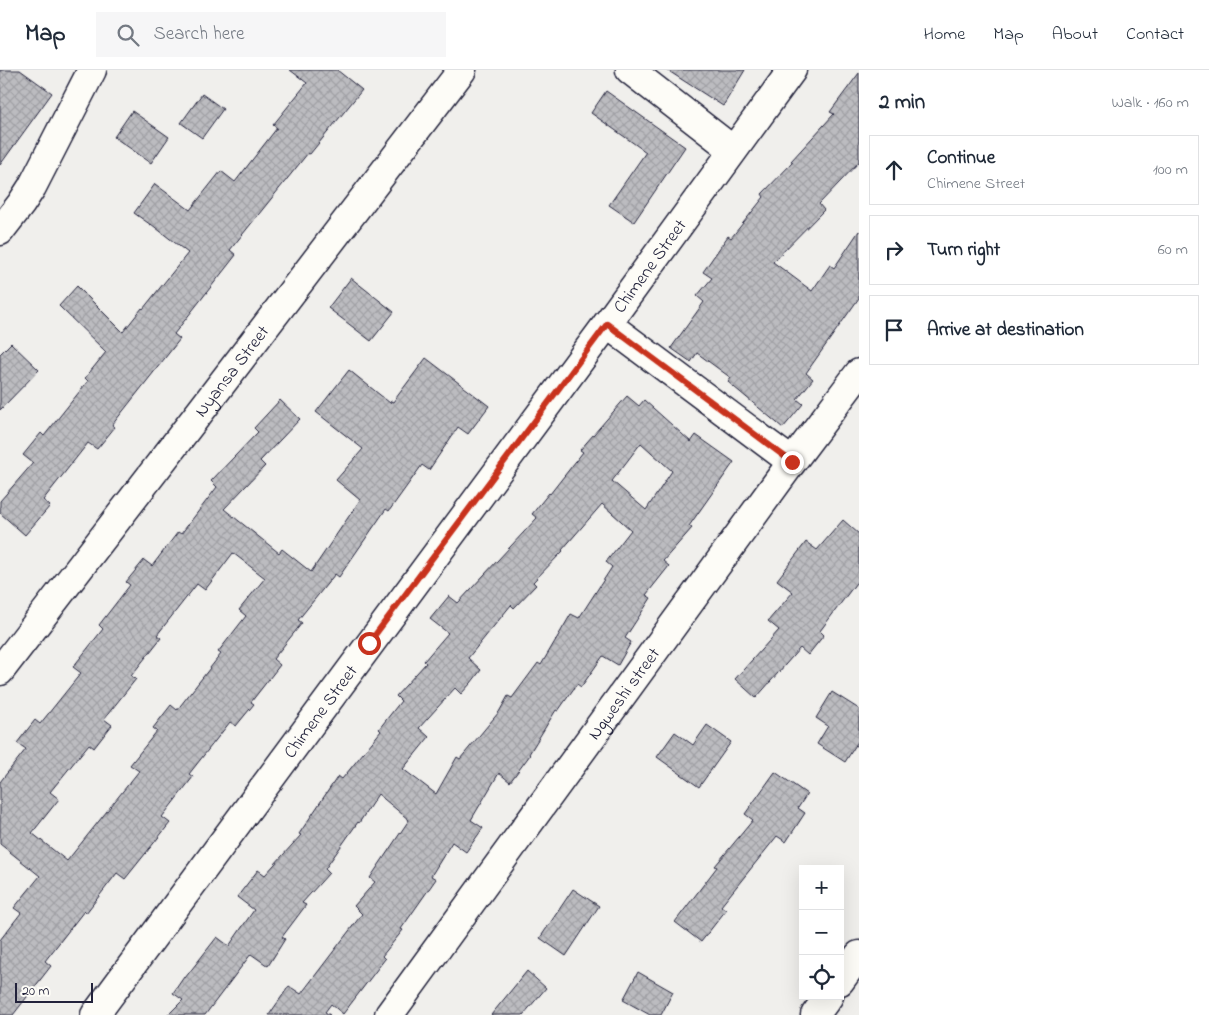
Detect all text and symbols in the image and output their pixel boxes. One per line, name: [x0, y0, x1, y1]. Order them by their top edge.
search box: [96, 12, 446, 57]
text: Map: [25, 17, 66, 52]
icon: search: [114, 21, 142, 49]
text: Search here: [154, 21, 245, 48]
text: Home: [924, 22, 965, 48]
text: Map: [993, 22, 1024, 48]
text: About: [1052, 22, 1098, 48]
text: Contact: [1126, 22, 1184, 48]
text: 2 min: [879, 88, 925, 118]
text: Walk · 160 m: [1111, 91, 1189, 115]
text: Continue: [927, 145, 995, 172]
icon: ahead: [880, 156, 908, 184]
text: 100 m: [1153, 158, 1188, 182]
text: Chimene Street: [927, 172, 1025, 196]
street label: Chimene Street: [608, 215, 694, 319]
icon: right: [880, 236, 908, 264]
text: Turn right: [927, 237, 1000, 264]
text: 60 m: [1158, 238, 1188, 262]
icon: arrive: [880, 316, 908, 344]
text: Arrive at destination: [927, 317, 1084, 344]
street label: Nyansa Street: [189, 321, 277, 424]
route end: [781, 451, 804, 474]
route start: [358, 632, 381, 655]
street label: Ngweshi street: [583, 643, 668, 746]
street label: Chimene Street: [278, 660, 365, 765]
map controls: [799, 865, 844, 1000]
button: +: [799, 865, 844, 910]
button: −: [799, 910, 844, 955]
button: locate: [799, 955, 844, 1000]
scale bar: [15, 980, 92, 1003]
text: 20 m: [22, 981, 49, 1002]

